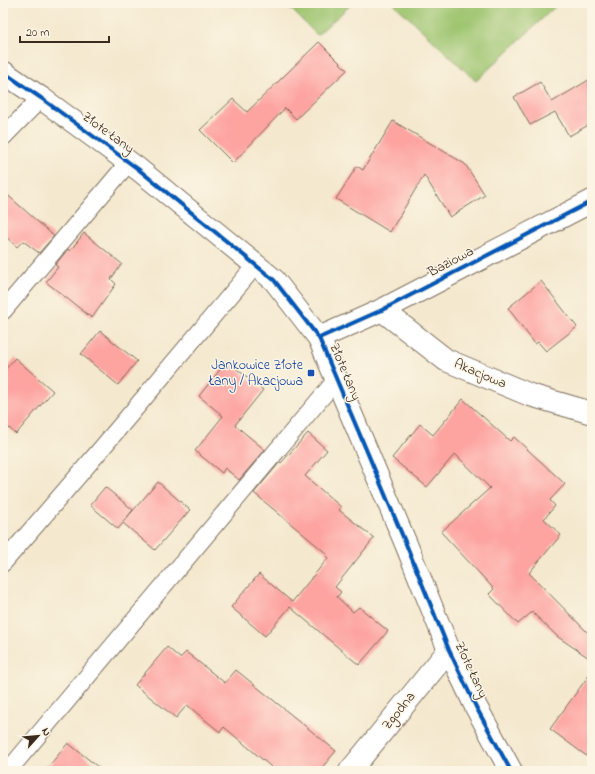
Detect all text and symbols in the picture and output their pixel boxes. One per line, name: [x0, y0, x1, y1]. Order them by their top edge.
scale bar: [20, 18, 109, 44]
text: 20 m: [26, 24, 49, 42]
street label: Złote Łany: [77, 107, 139, 160]
street label: Baziowa: [423, 241, 478, 283]
street label: Złote Łany: [323, 340, 367, 404]
street label: Akacjowa: [450, 354, 510, 394]
place label: Jankowice Złote Łany / Akacjowa: [208, 355, 304, 393]
marker: Jankowice Złote Łany / Akacjowa: [306, 368, 316, 378]
street label: Złote Łany: [448, 638, 493, 702]
street label: Zgodna: [377, 687, 422, 735]
north arrow: [18, 716, 58, 756]
text: N: [37, 725, 55, 739]

